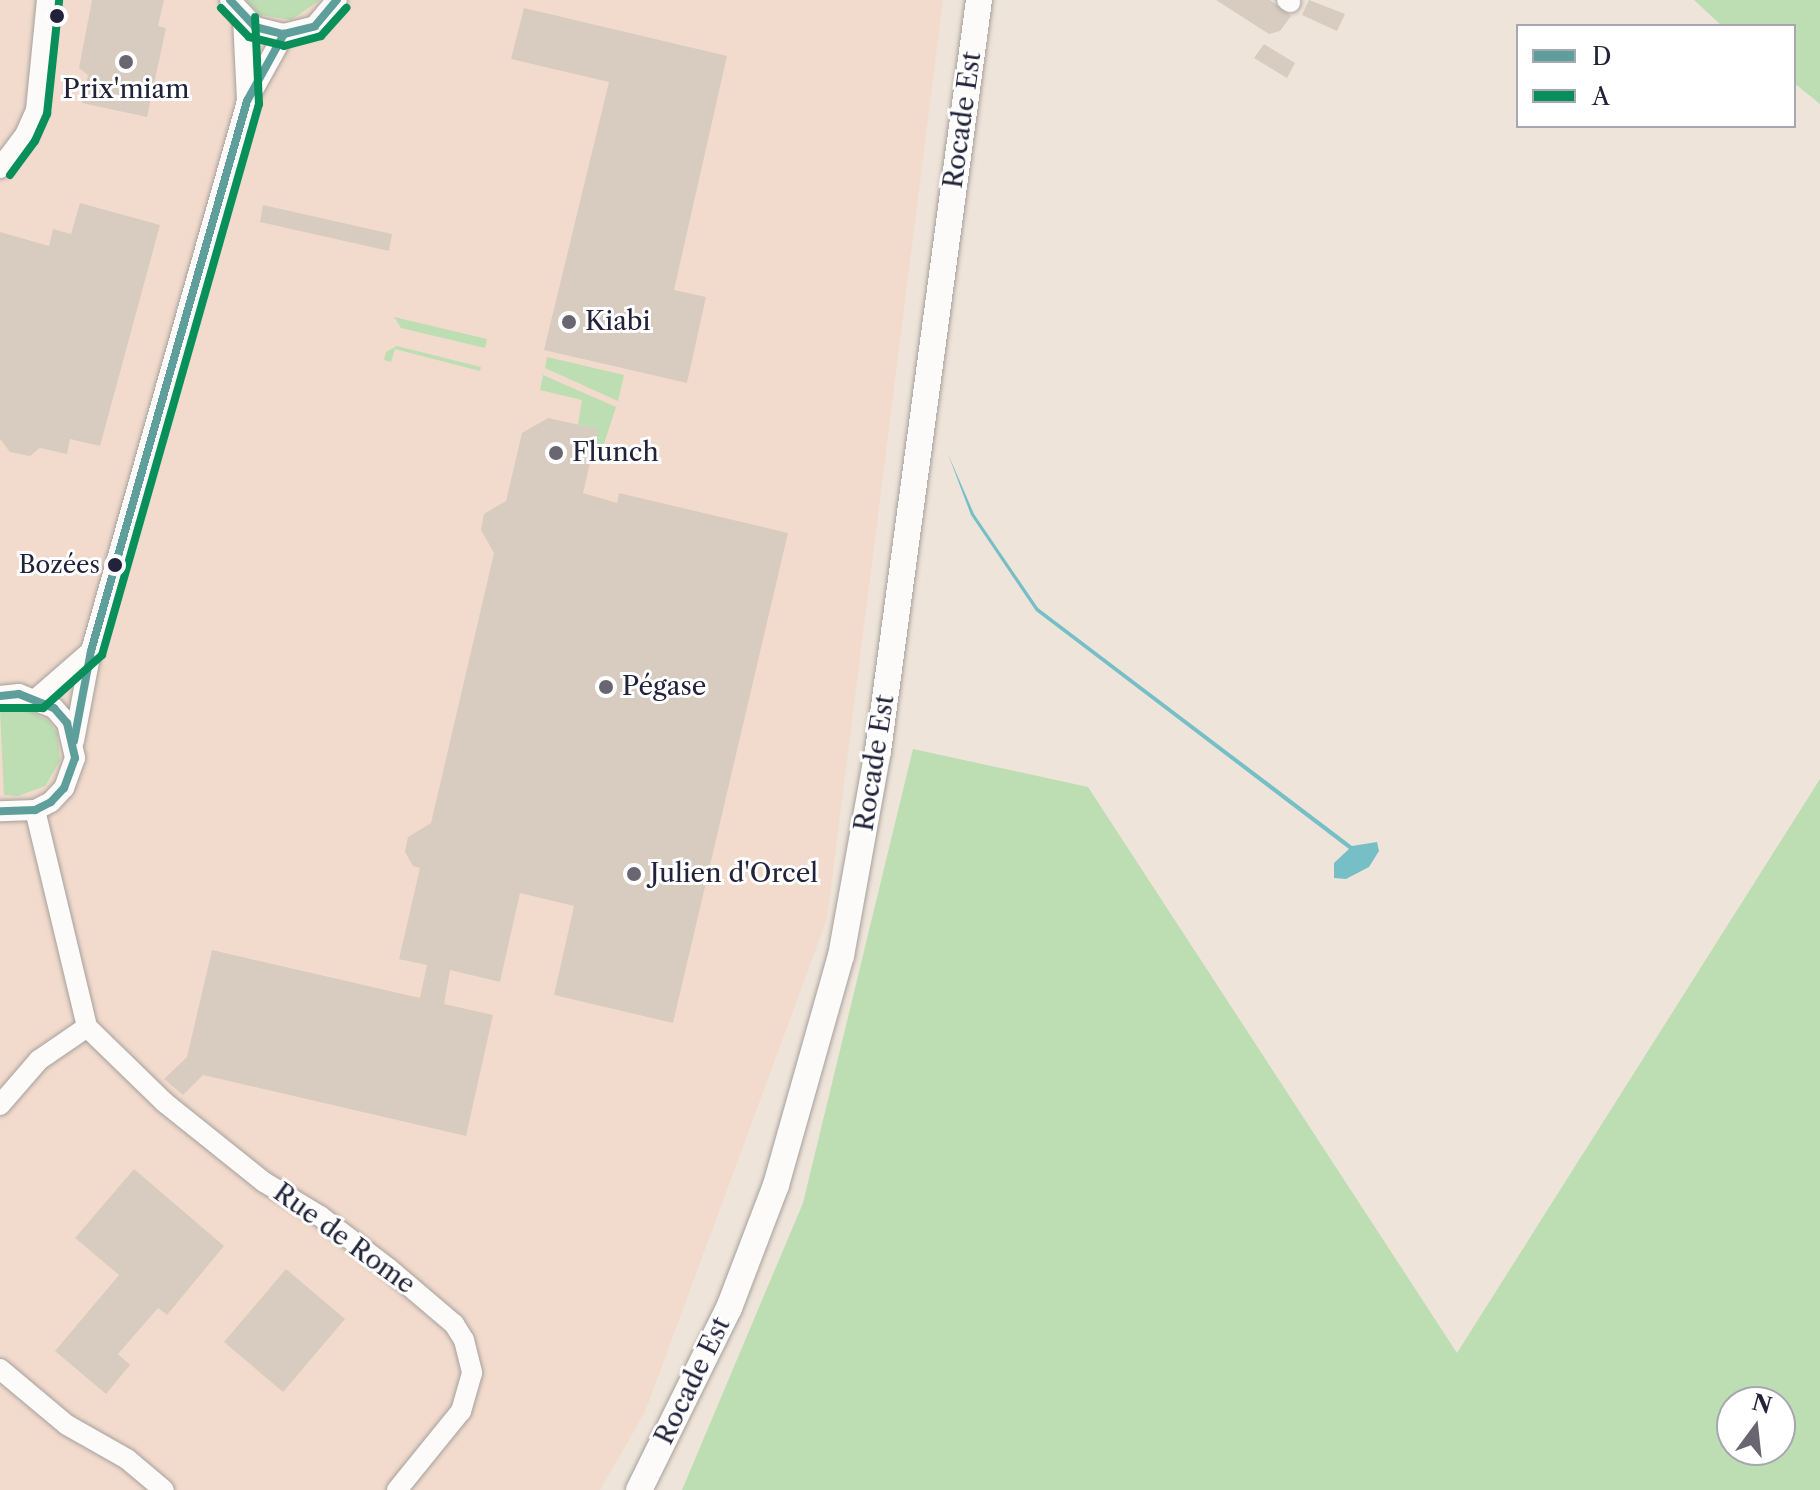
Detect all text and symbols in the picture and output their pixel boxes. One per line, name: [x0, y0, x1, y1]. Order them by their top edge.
unlabelled marker: [49, 8, 65, 24]
legend: [1516, 24, 1796, 128]
text: D: [1592, 42, 1611, 71]
street label: Rocade Est: [938, 50, 988, 190]
marker: Prix'miam: [117, 53, 135, 71]
place label: Prix'miam: [63, 74, 189, 106]
text: A: [1592, 82, 1610, 111]
place label: Kiabi: [585, 306, 650, 338]
marker: Kiabi: [560, 313, 578, 331]
place label: Flunch: [572, 437, 659, 469]
marker: Flunch: [547, 444, 565, 462]
place label: Bozées: [19, 551, 100, 579]
marker: Bozées: [107, 557, 123, 573]
place label: Pégase: [622, 671, 706, 703]
marker: Pégase: [597, 678, 615, 696]
street label: Rocade Est: [849, 693, 901, 833]
place label: Julien d'Orcel: [650, 858, 818, 890]
marker: Julien d'Orcel: [625, 865, 643, 883]
street label: Rue de Rome: [267, 1177, 421, 1301]
street label: Rocade Est: [649, 1312, 737, 1450]
north arrow: [1716, 1386, 1796, 1466]
text: N: [1749, 1389, 1775, 1420]

